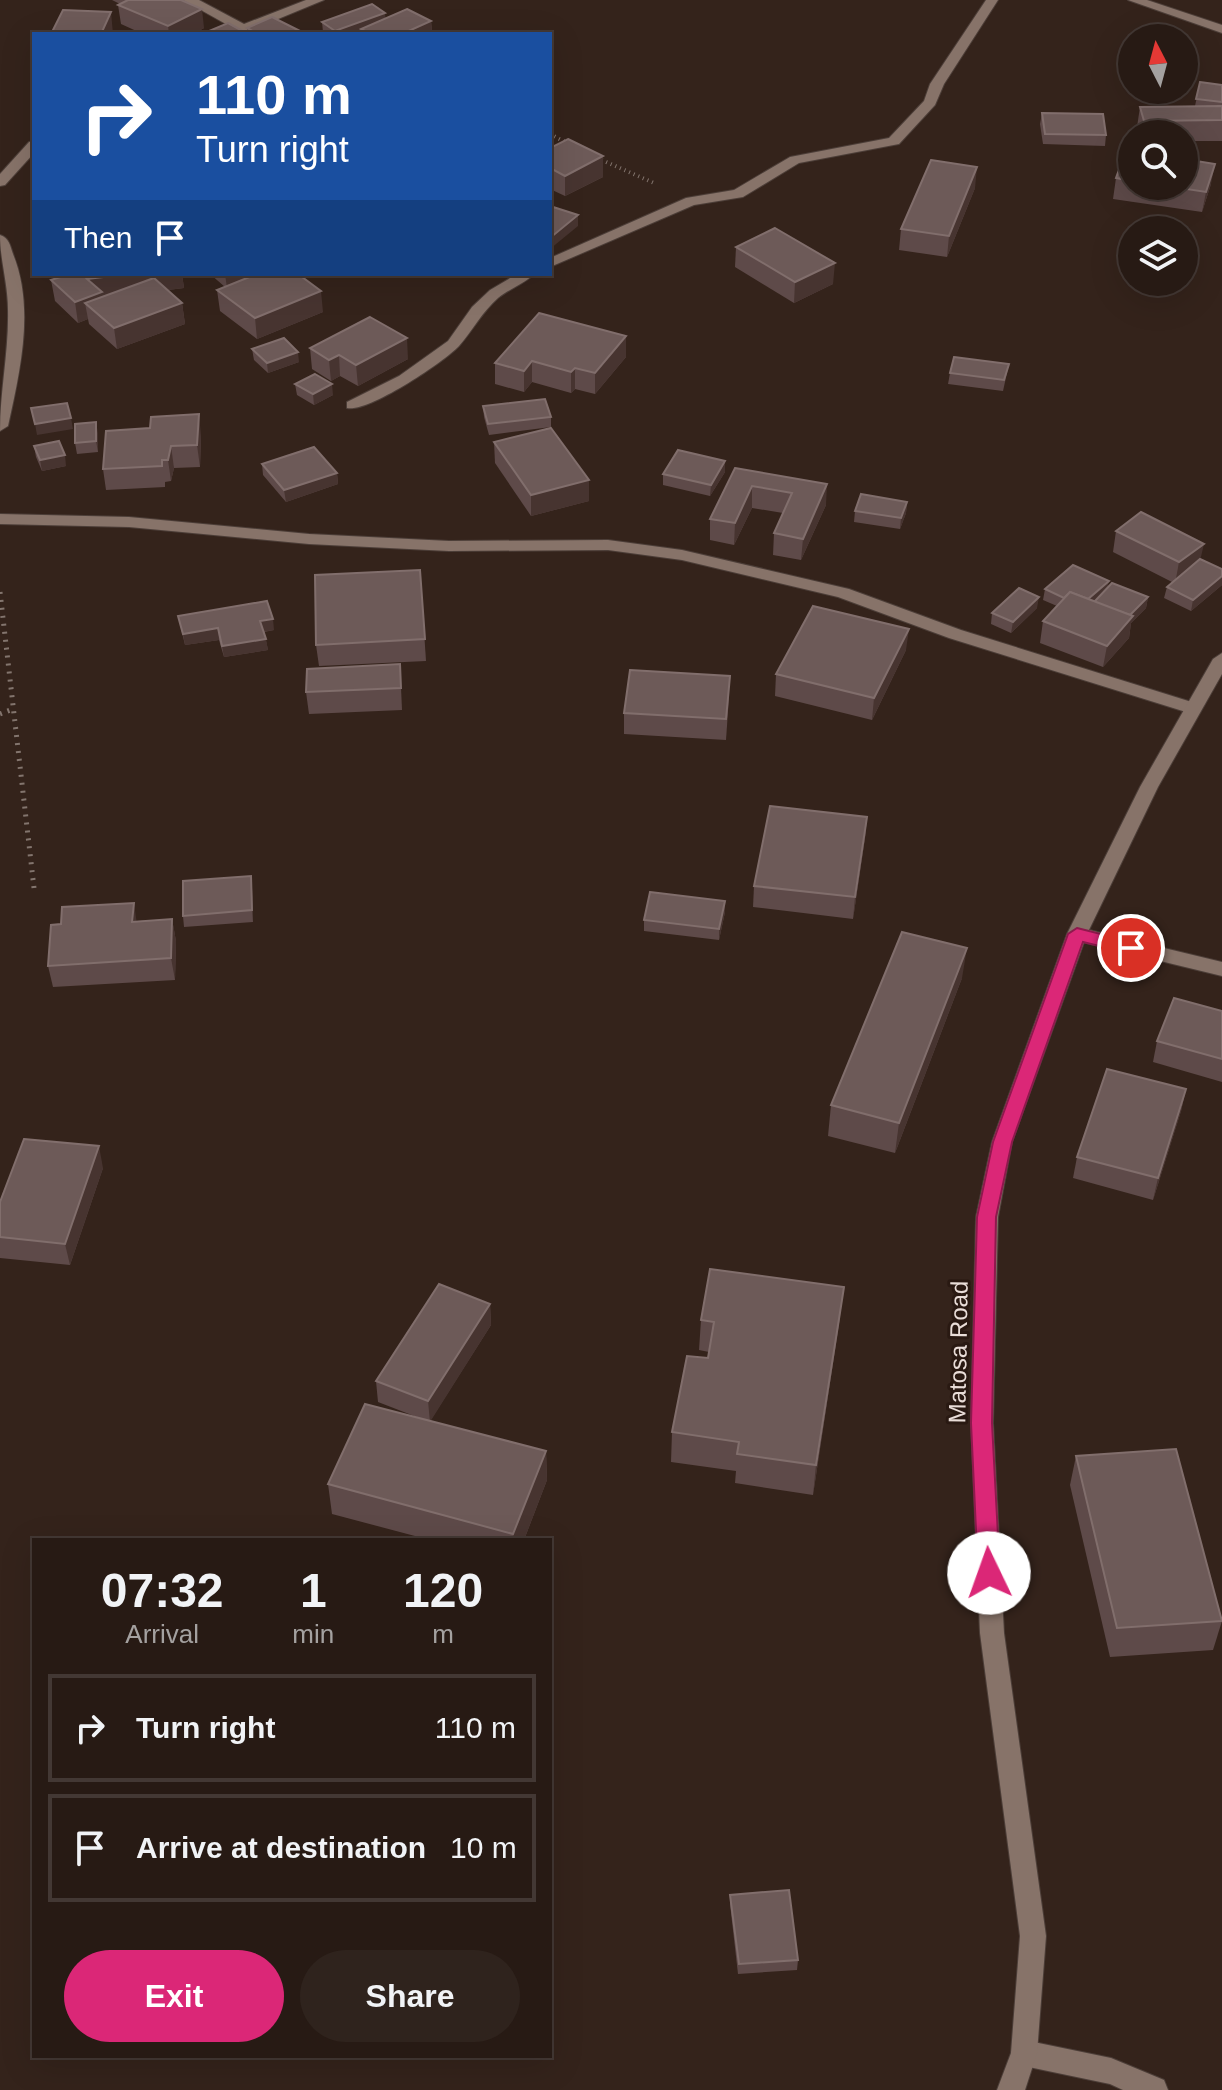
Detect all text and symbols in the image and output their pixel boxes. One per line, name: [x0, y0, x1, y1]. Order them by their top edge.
north arrow: [1118, 24, 1198, 104]
map controls: [1118, 24, 1198, 296]
text: 110 m: [196, 63, 352, 126]
icon: right: [64, 64, 168, 168]
button: search: [1118, 120, 1198, 200]
text: Turn right: [196, 129, 349, 170]
icon: arrive: [148, 216, 192, 260]
button: layers: [1118, 216, 1198, 296]
text: Then: [64, 221, 132, 254]
pin: [1097, 914, 1165, 982]
icon: arrive: [1109, 926, 1153, 970]
street label: Matosa Road: [943, 1280, 973, 1424]
position arrow: [947, 1531, 1031, 1615]
text: 07:32: [101, 1564, 224, 1617]
text: 1: [300, 1564, 327, 1617]
text: 120: [403, 1564, 483, 1617]
text: Arrival: [125, 1619, 199, 1649]
text: min: [292, 1619, 334, 1649]
text: m: [432, 1619, 454, 1649]
icon: right: [68, 1706, 112, 1750]
text: Turn right: [136, 1711, 275, 1744]
text: 110 m: [435, 1711, 516, 1744]
icon: arrive: [68, 1826, 112, 1870]
text: Arrive at destination: [136, 1831, 426, 1864]
text: 10 m: [450, 1831, 517, 1864]
button: Exit: [64, 1950, 284, 2042]
button: Share: [300, 1950, 520, 2042]

